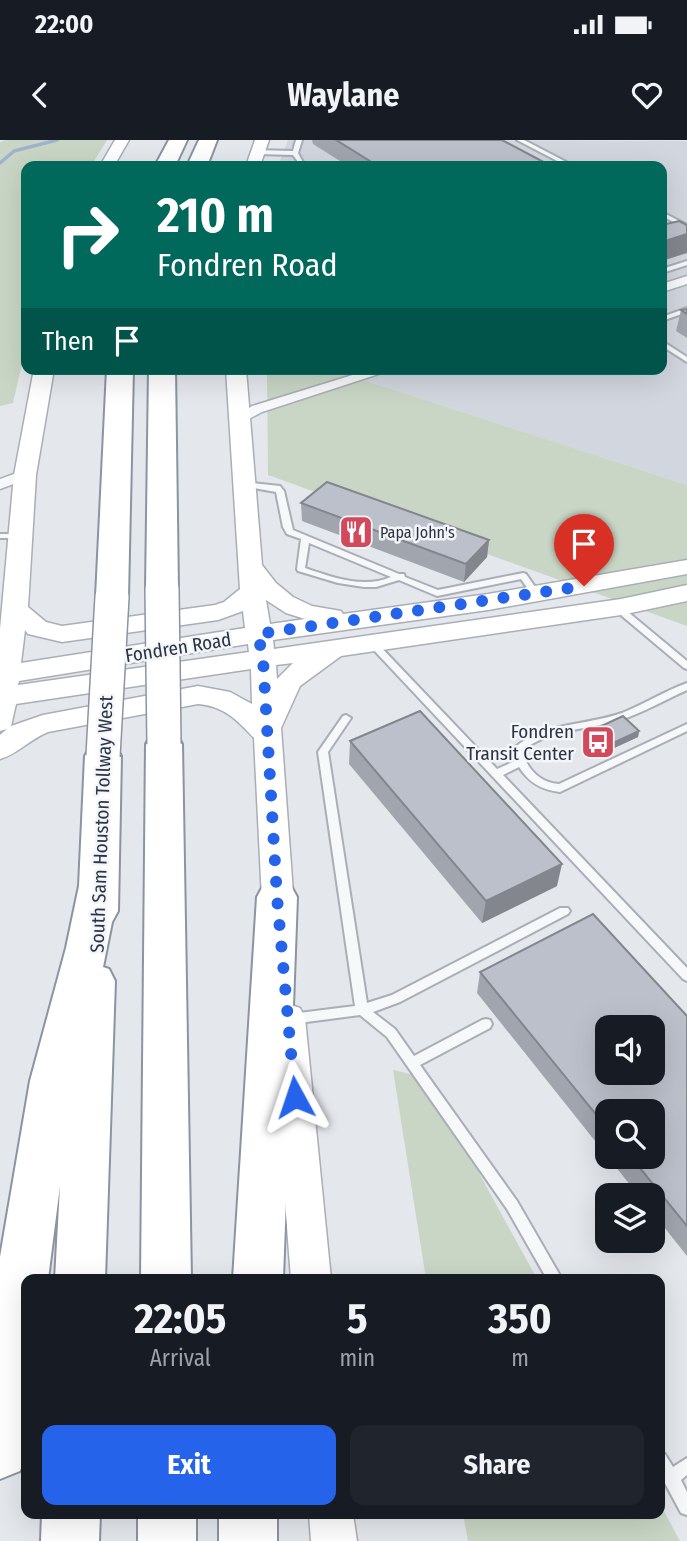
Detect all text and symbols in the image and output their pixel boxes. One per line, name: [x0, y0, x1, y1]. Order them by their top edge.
text: 22:00: [35, 9, 93, 40]
icon: back: [21, 76, 59, 114]
text: Waylane: [288, 76, 399, 114]
icon: heart: [628, 76, 666, 114]
text: 210 m: [157, 186, 274, 245]
icon: right: [42, 189, 133, 280]
text: Fondren Road: [157, 246, 338, 284]
icon: arrive: [108, 322, 146, 360]
text: Then: [42, 326, 94, 357]
restaurant icon: Papa John's: [337, 513, 375, 551]
pin: [554, 514, 614, 586]
place label: Papa John's: [380, 523, 455, 542]
icon: arrive: [565, 525, 603, 563]
street label: Fondren Road: [123, 628, 233, 667]
street label: South Sam Houston Tollway West: [86, 694, 118, 953]
place label: Fondren Transit Center: [466, 720, 574, 765]
bus stop icon: Fondren Transit Center: [579, 723, 617, 761]
map controls: [595, 1015, 665, 1253]
button: sound: [595, 1015, 665, 1085]
position arrow: [258, 1060, 332, 1134]
button: search: [595, 1099, 665, 1169]
button: layers: [595, 1183, 665, 1253]
text: 22:05: [134, 1294, 226, 1344]
text: 5: [347, 1294, 368, 1344]
text: 350: [488, 1294, 552, 1344]
text: Arrival: [150, 1344, 211, 1372]
text: min: [340, 1344, 375, 1372]
text: m: [511, 1344, 529, 1372]
button: Exit: [42, 1425, 336, 1505]
button: Share: [350, 1425, 644, 1505]

